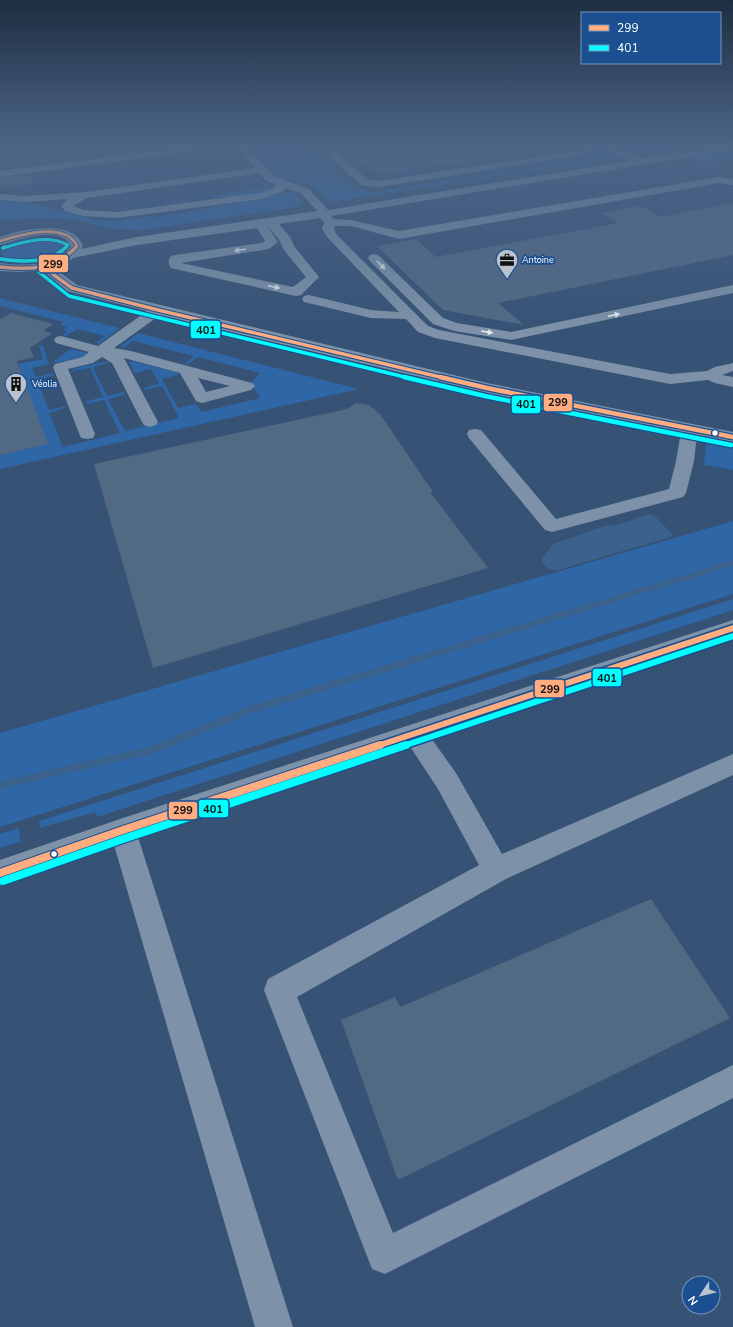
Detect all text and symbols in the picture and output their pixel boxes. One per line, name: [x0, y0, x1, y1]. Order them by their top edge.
legend: [581, 12, 721, 64]
text: 299: [617, 20, 639, 36]
text: 401: [617, 40, 639, 56]
one-way arrow: [234, 247, 246, 253]
office icon: Antoine: [494, 247, 520, 280]
line badge: 299: [38, 254, 69, 273]
place label: Antoine: [522, 254, 554, 266]
text: 299: [43, 257, 63, 272]
one-way arrow: [376, 260, 386, 270]
one-way arrow: [268, 284, 280, 290]
one-way arrow: [608, 311, 620, 317]
line badge: 401: [190, 320, 221, 339]
text: 401: [196, 323, 216, 338]
one-way arrow: [481, 330, 493, 336]
building icon: Véolia: [3, 371, 29, 404]
place label: Véolia: [31, 378, 57, 390]
line badge: 299: [543, 393, 573, 412]
line badge: 401: [511, 395, 541, 414]
text: 299: [548, 395, 568, 410]
text: 401: [516, 397, 536, 412]
unlabelled marker: [710, 428, 720, 438]
line badge: 401: [592, 668, 622, 687]
text: 401: [597, 671, 617, 686]
line badge: 299: [534, 679, 565, 698]
text: 299: [540, 682, 560, 697]
line badge: 401: [198, 799, 229, 818]
line badge: 299: [168, 801, 198, 820]
text: 401: [203, 802, 223, 817]
text: 299: [173, 803, 193, 818]
unlabelled marker: [49, 849, 59, 859]
north arrow: [681, 1275, 721, 1315]
text: N: [685, 1293, 702, 1308]

